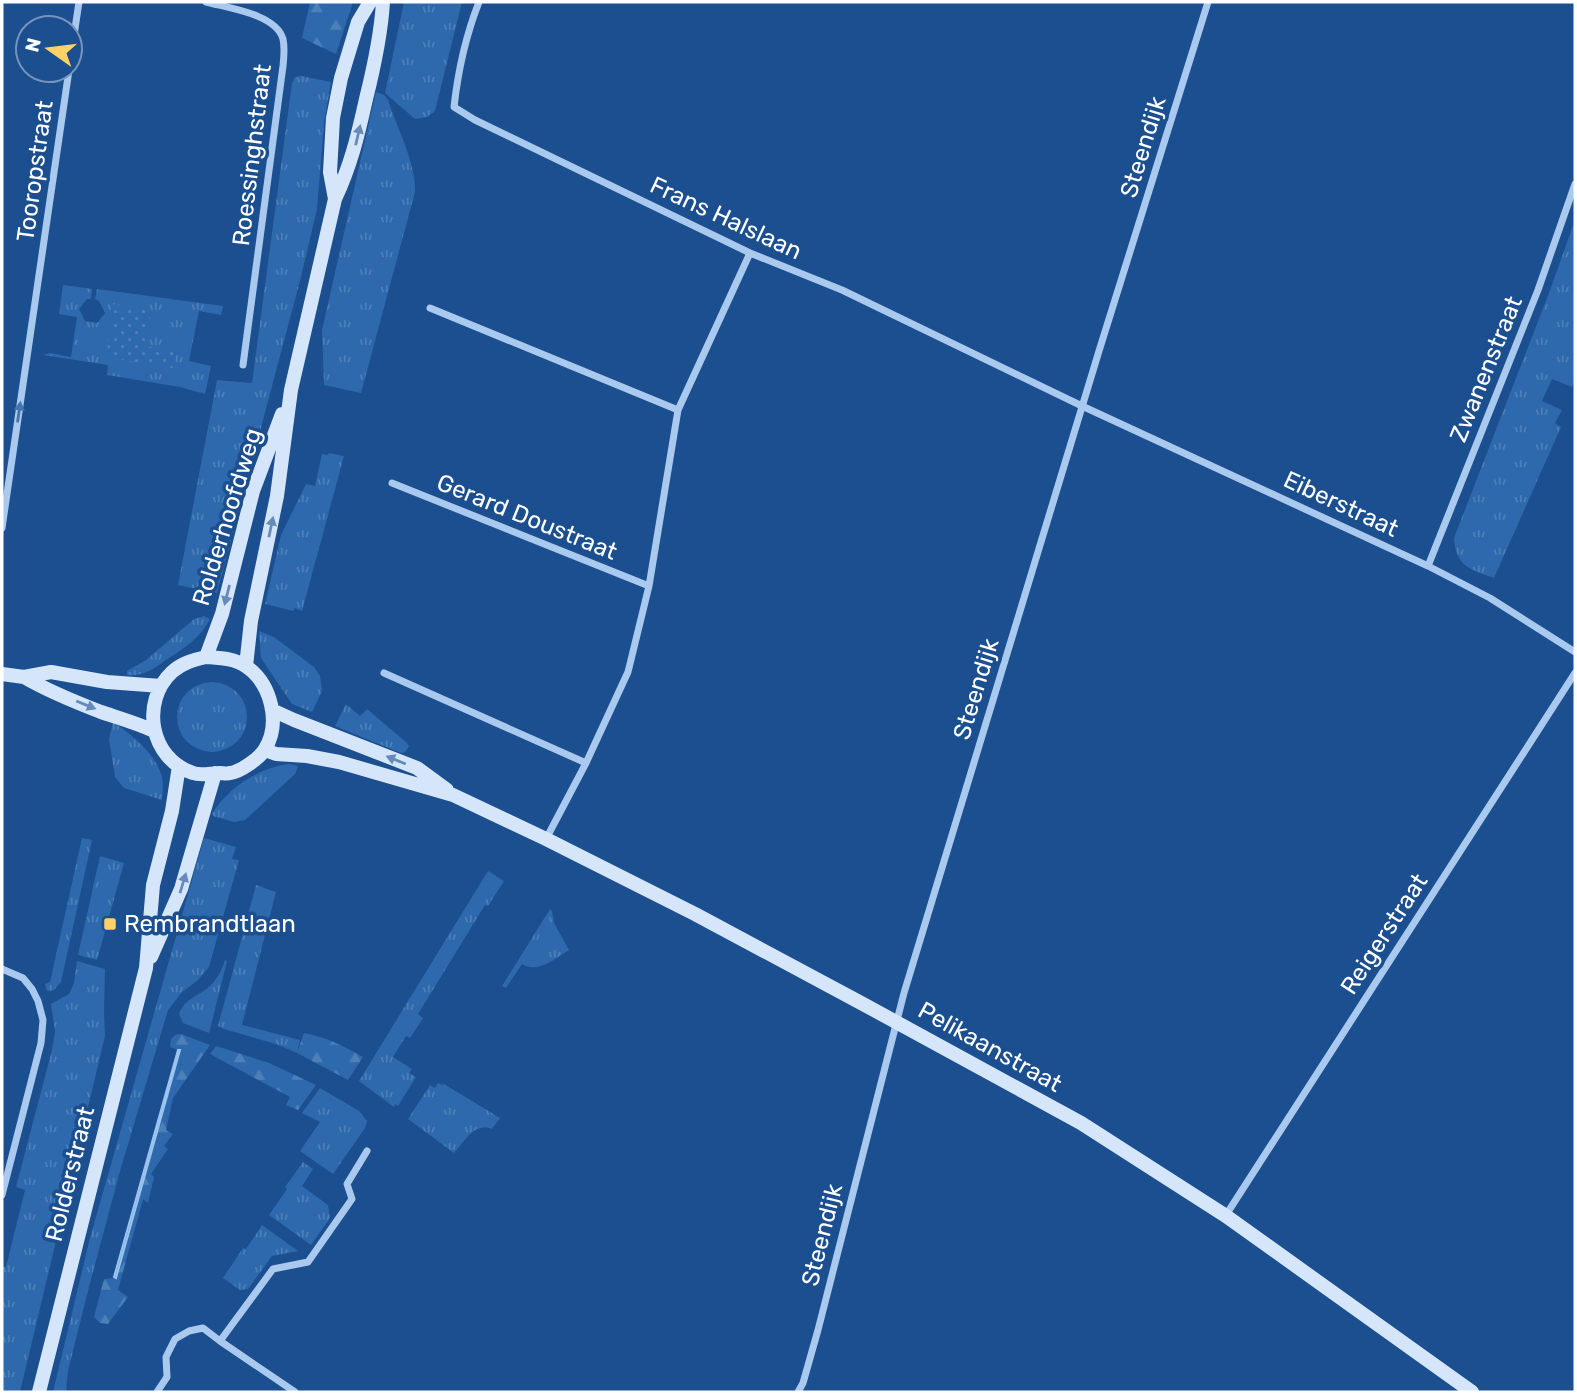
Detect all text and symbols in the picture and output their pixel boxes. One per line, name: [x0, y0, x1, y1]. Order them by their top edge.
north arrow: [14, 14, 84, 84]
text: N: [20, 36, 46, 54]
street label: Roessinghstraat: [227, 63, 277, 247]
street label: Steendijk: [1114, 92, 1172, 201]
street label: Tooropstraat: [11, 99, 59, 243]
one-way arrow: [353, 124, 364, 146]
street label: Frans Halslaan: [646, 171, 806, 265]
street label: Zwanenstraat: [1444, 292, 1528, 446]
one-way arrow: [14, 401, 25, 423]
street label: Rolderhoofdweg: [187, 425, 267, 609]
street label: Eiberstraat: [1279, 465, 1403, 543]
street label: Gerard Doustraat: [433, 468, 621, 566]
one-way arrow: [266, 516, 277, 538]
one-way arrow: [221, 584, 232, 606]
street label: Steendijk: [947, 634, 1005, 743]
one-way arrow: [75, 700, 96, 711]
one-way arrow: [385, 754, 406, 765]
street label: Reigerstraat: [1335, 869, 1433, 999]
one-way arrow: [178, 872, 189, 893]
place label: Rembrandtlaan: [124, 910, 296, 938]
marker: Rembrandtlaan: [102, 916, 118, 932]
street label: Pelikaanstraat: [913, 996, 1067, 1098]
street label: Rolderstraat: [40, 1104, 100, 1244]
street label: Steendijk: [796, 1180, 848, 1289]

